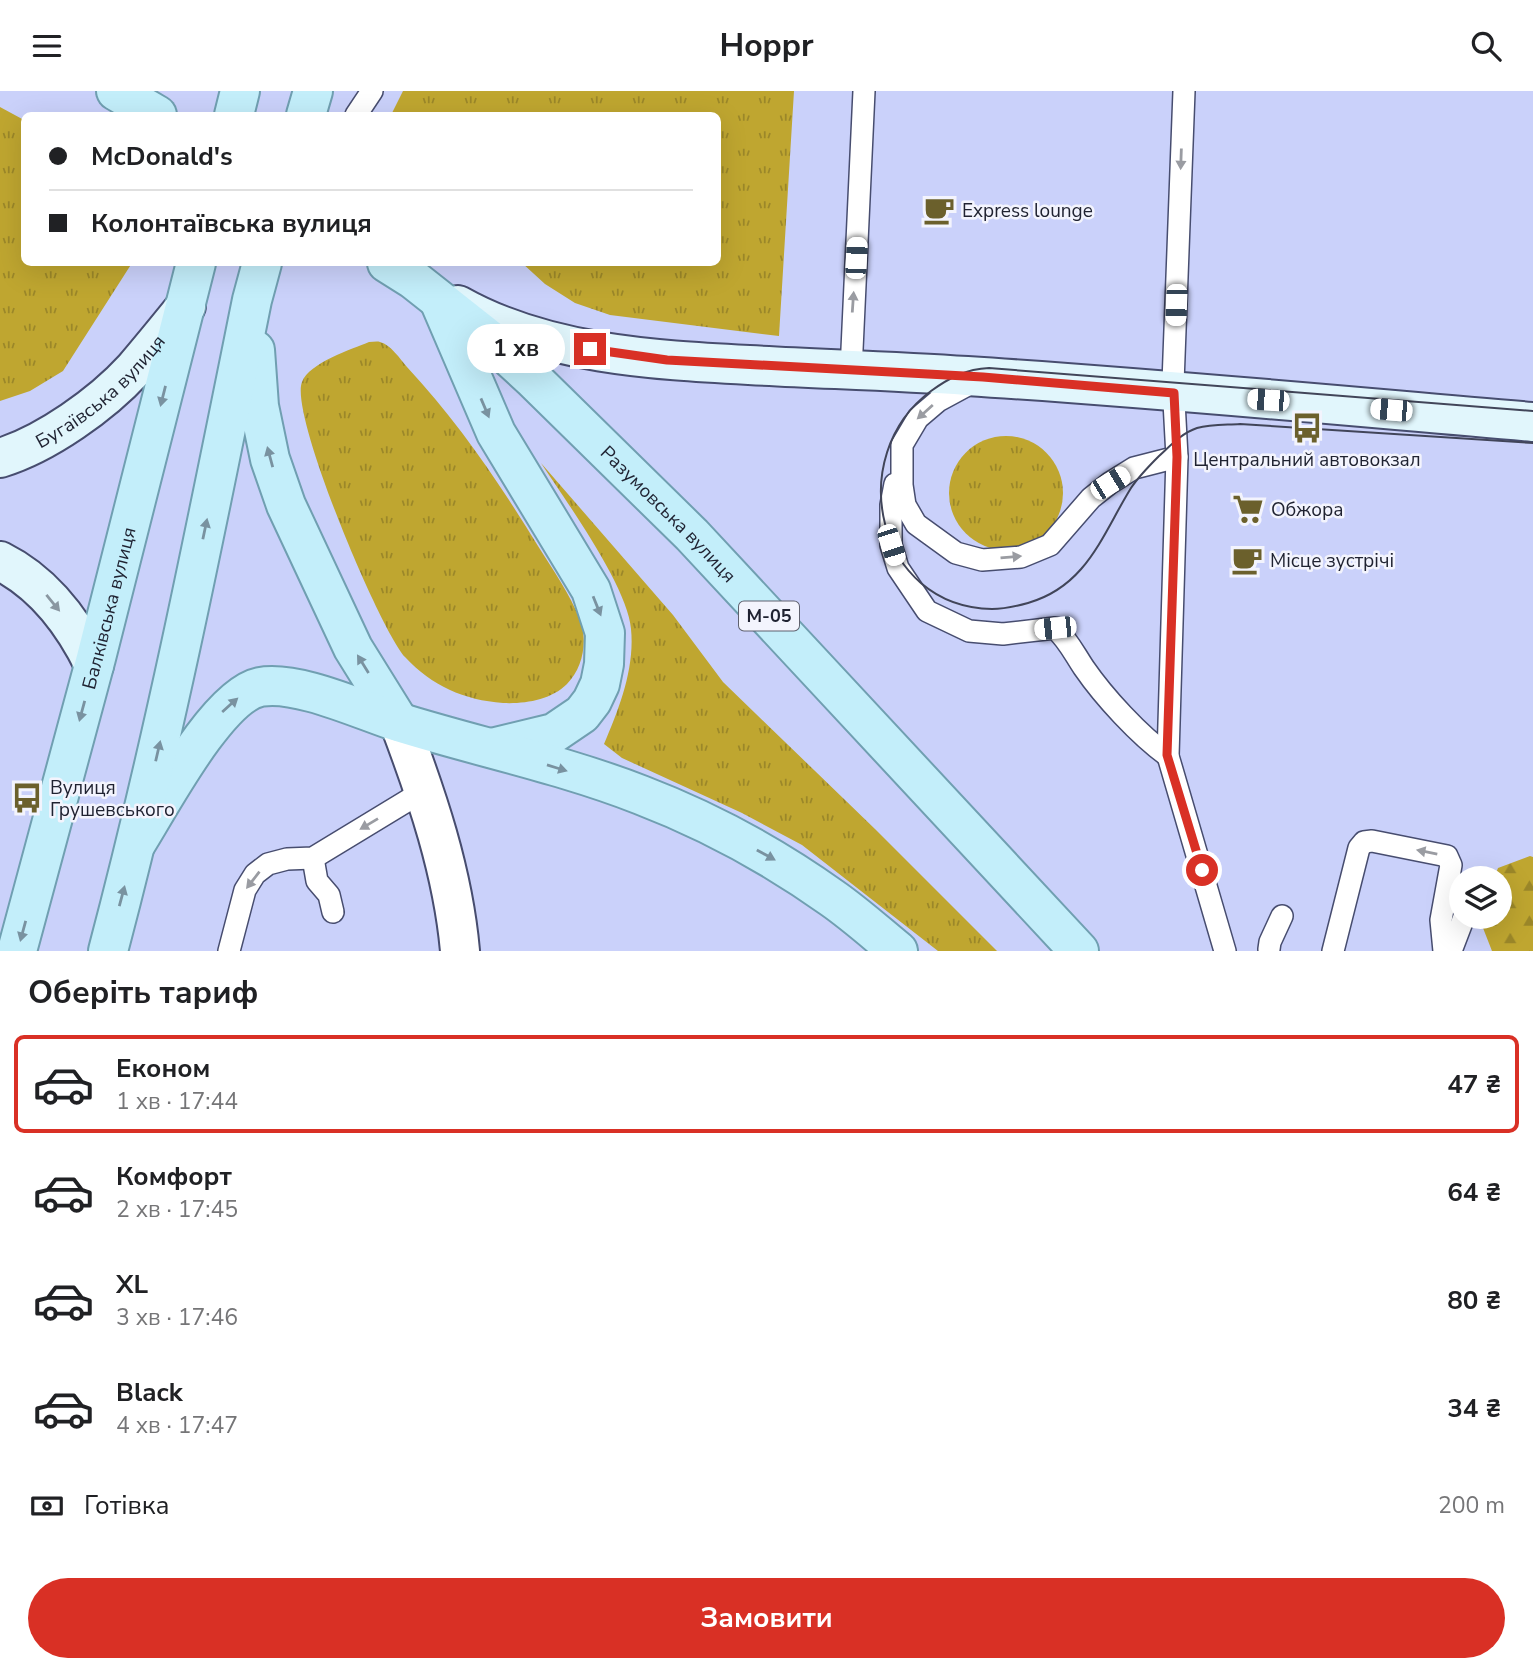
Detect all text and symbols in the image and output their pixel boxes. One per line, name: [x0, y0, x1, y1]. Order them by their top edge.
text: Hoppr: [719, 24, 814, 67]
icon: menu: [28, 27, 66, 65]
icon: search: [1467, 27, 1505, 65]
text: McDonald's: [91, 139, 233, 174]
one-way arrow: [1176, 148, 1187, 170]
cafe icon: Express lounge: [922, 193, 956, 227]
place label: Express lounge: [962, 198, 1093, 224]
text: Колонтаївська вулиця: [91, 206, 372, 241]
car: [845, 236, 868, 280]
car: [1165, 284, 1188, 326]
one-way arrow: [848, 291, 859, 313]
callout: 1 хв: [468, 324, 566, 373]
street label: Бугаївська вулиця: [31, 330, 171, 455]
text: 1 хв: [493, 333, 539, 364]
route end: [574, 333, 606, 365]
one-way arrow: [157, 385, 168, 407]
car: [1247, 388, 1290, 412]
one-way arrow: [480, 397, 491, 418]
car: [1370, 398, 1413, 422]
one-way arrow: [917, 404, 934, 420]
bus stop icon: Центральний автовокзал: [1290, 411, 1324, 445]
street label: Разумовська вулиця: [594, 440, 742, 588]
one-way arrow: [264, 446, 275, 468]
place label: Центральний автовокзал: [1193, 447, 1421, 473]
car: [1087, 463, 1134, 503]
supermarket icon: Обжора: [1231, 492, 1265, 526]
place label: Обжора: [1271, 497, 1344, 523]
one-way arrow: [200, 518, 211, 540]
car: [875, 522, 908, 568]
street label: Балківська вулиця: [76, 524, 143, 692]
cafe icon: Місце зустрічі: [1230, 543, 1264, 577]
place label: Місце зустрічі: [1270, 548, 1394, 574]
one-way arrow: [1000, 551, 1022, 562]
one-way arrow: [45, 594, 60, 611]
one-way arrow: [591, 595, 602, 616]
road number: М-05: [739, 601, 799, 631]
car: [1034, 615, 1077, 641]
one-way arrow: [357, 655, 370, 674]
one-way arrow: [221, 697, 239, 713]
one-way arrow: [76, 700, 87, 722]
one-way arrow: [153, 740, 164, 762]
one-way arrow: [546, 763, 567, 773]
place label: Вулиця Грушевського: [50, 775, 175, 823]
bus stop icon: Вулиця Грушевського: [10, 781, 44, 815]
one-way arrow: [360, 818, 379, 830]
one-way arrow: [1416, 846, 1438, 857]
one-way arrow: [756, 849, 775, 861]
route start: [1186, 854, 1218, 886]
map controls: [1449, 866, 1512, 929]
button: layers: [1449, 866, 1512, 929]
one-way arrow: [246, 871, 260, 889]
one-way arrow: [117, 885, 128, 907]
one-way arrow: [17, 920, 28, 942]
text: Оберіть тариф: [28, 971, 258, 1014]
text: Економ: [116, 1051, 210, 1086]
icon: car: [32, 1053, 95, 1116]
text: 47 ₴: [1447, 1067, 1501, 1102]
text: 1 хв · 17:44: [116, 1086, 238, 1117]
text: Комфорт: [116, 1159, 232, 1194]
icon: car: [32, 1161, 95, 1224]
text: 64 ₴: [1447, 1175, 1501, 1210]
text: 2 хв · 17:45: [116, 1194, 238, 1225]
text: XL: [116, 1267, 148, 1302]
icon: car: [32, 1269, 95, 1332]
text: 80 ₴: [1447, 1283, 1501, 1318]
text: 3 хв · 17:46: [116, 1302, 238, 1333]
text: Black: [116, 1375, 183, 1410]
icon: car: [32, 1377, 95, 1440]
text: 34 ₴: [1447, 1391, 1501, 1426]
text: 4 хв · 17:47: [116, 1410, 238, 1441]
icon: cash: [28, 1487, 66, 1525]
text: Готівка: [84, 1488, 169, 1523]
text: 200 m: [1438, 1490, 1505, 1521]
button: Замовити: [28, 1578, 1505, 1658]

